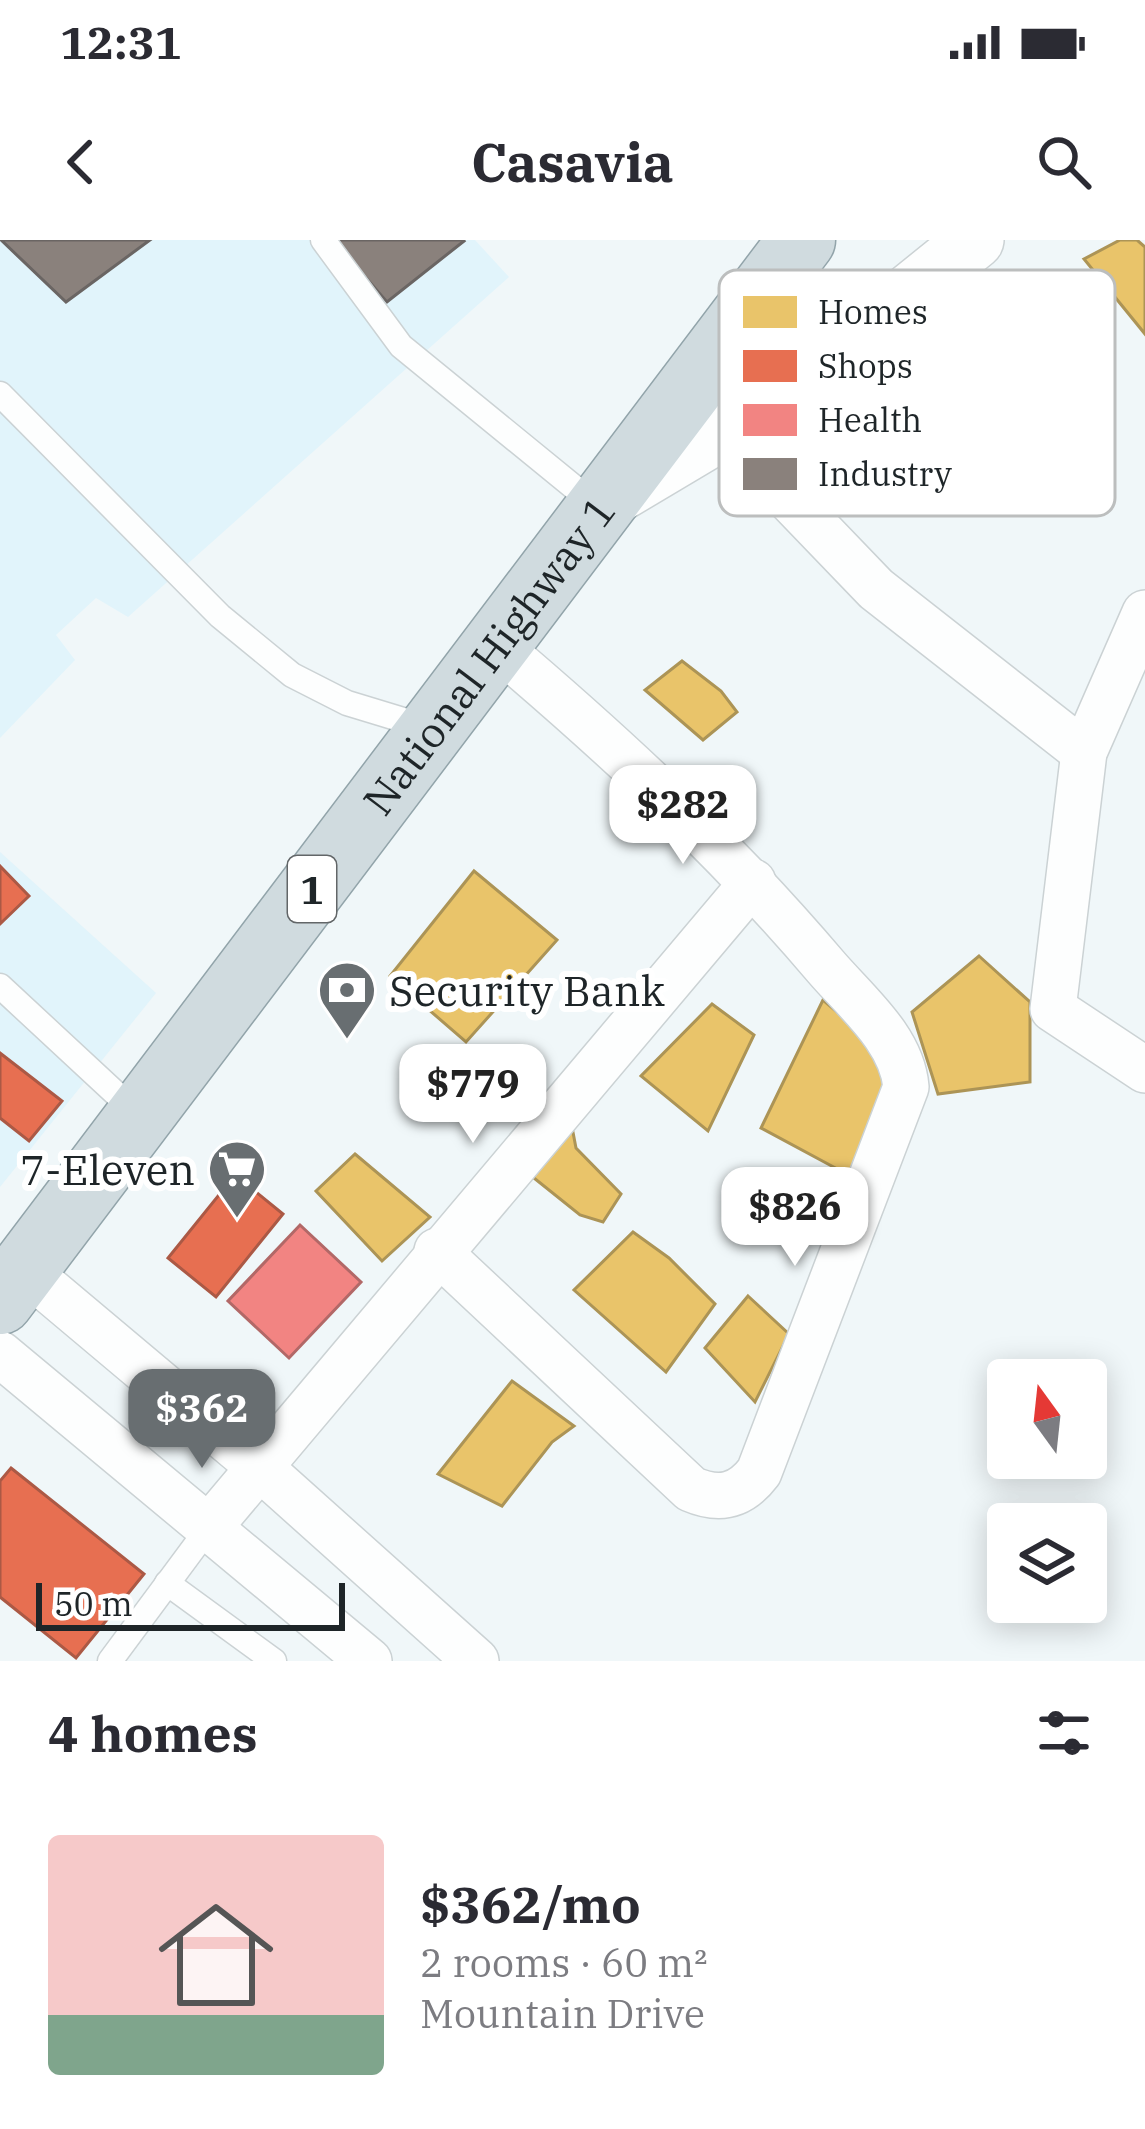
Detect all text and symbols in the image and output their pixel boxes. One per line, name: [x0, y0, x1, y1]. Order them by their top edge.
text: 12:31: [60, 13, 182, 71]
text: Casavia: [471, 127, 674, 197]
icon: back: [48, 129, 114, 195]
icon: search: [1031, 129, 1097, 195]
legend: [719, 270, 1115, 516]
text: Homes: [818, 290, 928, 333]
text: Shops: [818, 344, 913, 387]
text: Health: [818, 398, 922, 441]
text: Industry: [818, 452, 952, 495]
street label: National Highway 1: [350, 484, 627, 825]
pin: $282: [612, 765, 754, 867]
text: $282: [636, 778, 730, 829]
road number: 1: [288, 856, 336, 922]
bank icon: Security Bank: [316, 959, 378, 1041]
place label: Security Bank: [389, 963, 666, 1018]
pin: $779: [402, 1044, 544, 1146]
text: $779: [426, 1057, 520, 1108]
supermarket icon: 7-Eleven: [206, 1138, 268, 1220]
place label: 7-Eleven: [20, 1142, 195, 1197]
pin: $826: [724, 1167, 866, 1269]
text: $826: [748, 1180, 842, 1231]
north arrow: [987, 1359, 1107, 1479]
map controls: [987, 1359, 1107, 1623]
pin: $362: [131, 1369, 273, 1471]
text: $362: [155, 1382, 249, 1433]
button: layers: [987, 1503, 1107, 1623]
scale bar: [36, 1577, 345, 1630]
text: 50 m: [54, 1582, 133, 1625]
text: 4 homes: [48, 1700, 258, 1766]
icon: filters: [1031, 1700, 1097, 1766]
text: $362/mo: [420, 1871, 641, 1937]
icon: home: [144, 1883, 288, 2027]
text: 2 rooms · 60 m²: [420, 1937, 708, 1988]
text: Mountain Drive: [420, 1988, 705, 2039]

